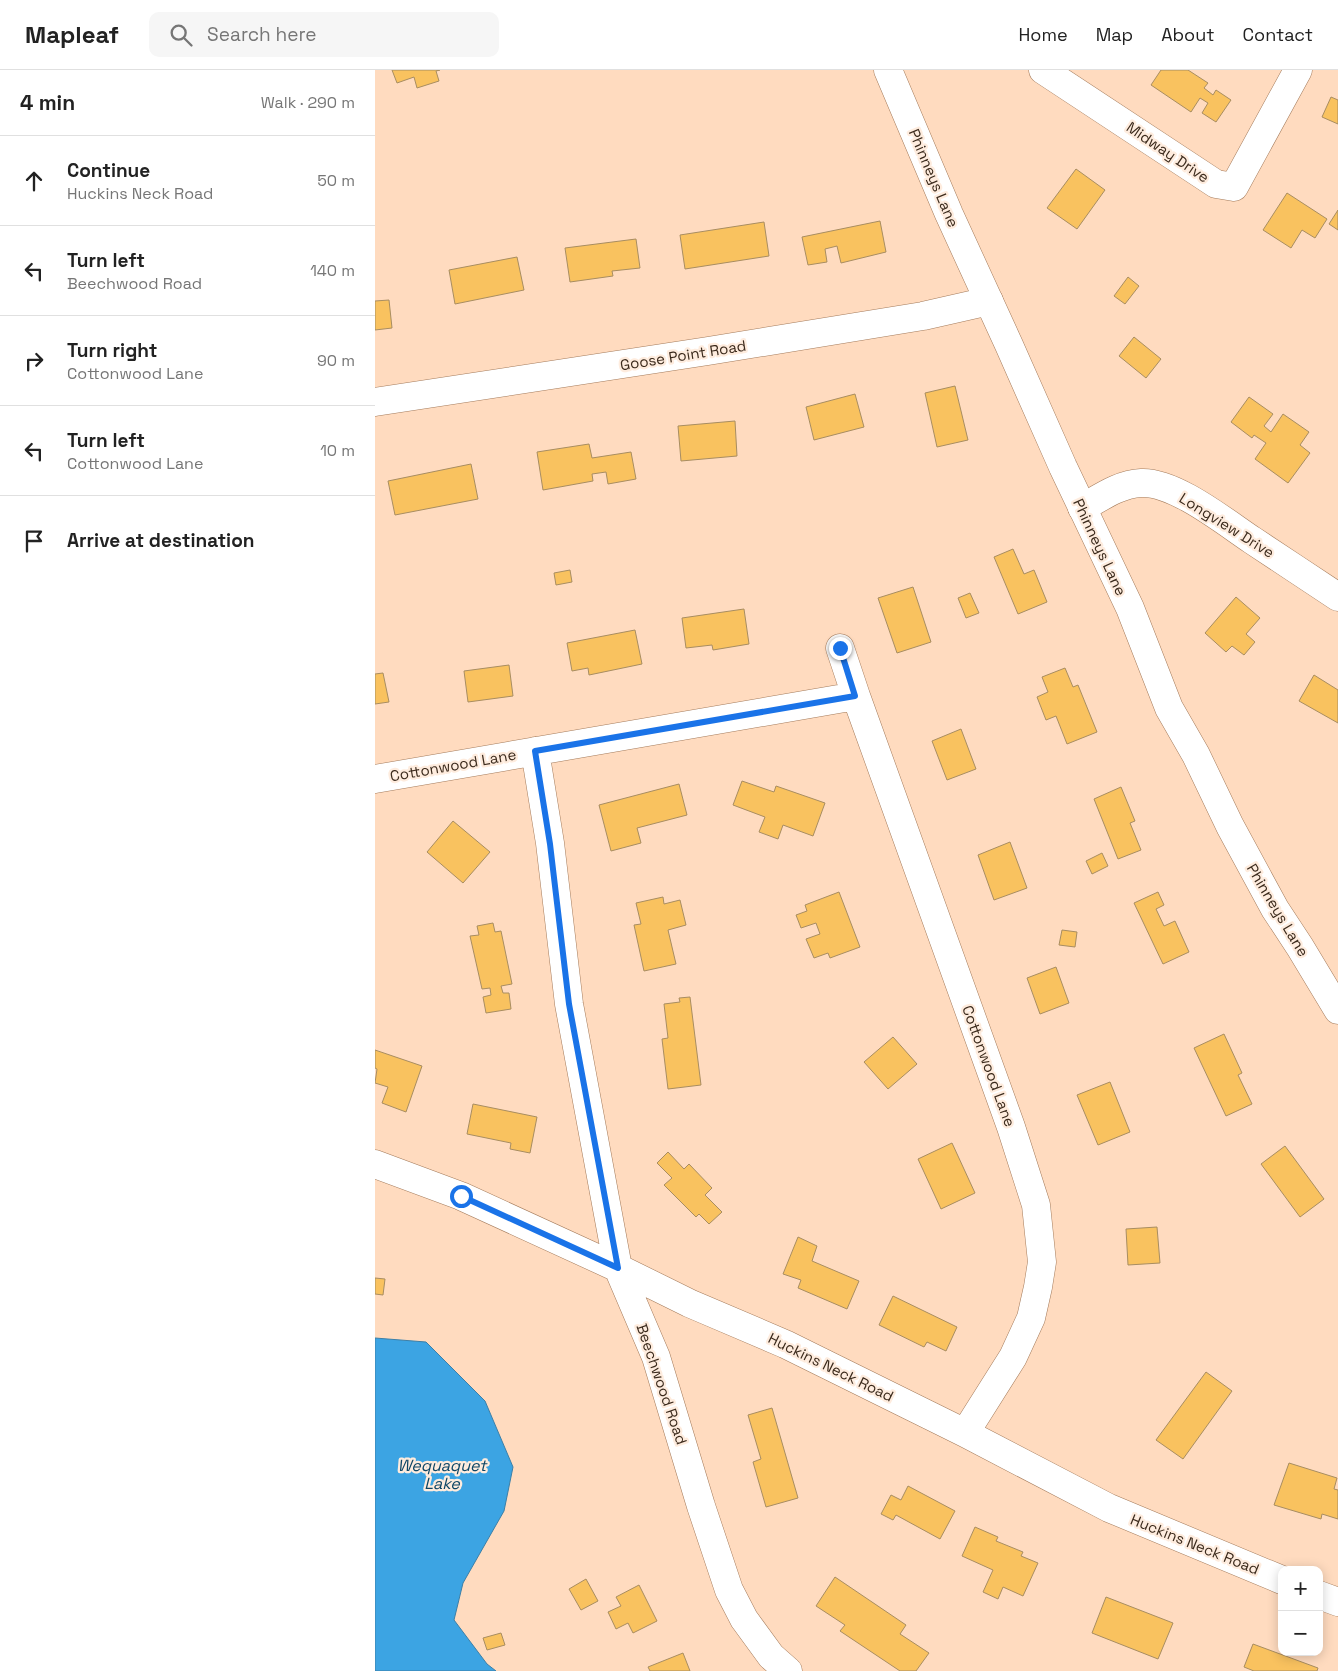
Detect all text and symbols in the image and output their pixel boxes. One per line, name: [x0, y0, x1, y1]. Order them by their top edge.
search box: [149, 12, 499, 57]
text: Mapleaf: [25, 19, 119, 50]
icon: search: [167, 21, 195, 49]
text: Search here: [207, 22, 317, 47]
text: Home: [1019, 23, 1068, 46]
text: Map: [1096, 23, 1133, 46]
text: About: [1161, 23, 1215, 46]
text: Contact: [1243, 23, 1313, 46]
text: 4 min: [20, 89, 75, 116]
text: Walk · 290 m: [261, 92, 355, 113]
street label: Midway Drive: [1123, 117, 1213, 187]
street label: Phinneys Lane: [905, 126, 963, 230]
text: Continue: [67, 158, 150, 183]
icon: ahead: [20, 167, 48, 195]
text: 50 m: [317, 170, 355, 191]
text: Huckins Neck Road: [67, 183, 213, 204]
text: Turn left: [67, 248, 145, 273]
icon: left: [20, 257, 48, 285]
text: 140 m: [310, 260, 355, 281]
text: Beechwood Road: [67, 273, 202, 294]
street label: Goose Point Road: [619, 336, 747, 374]
text: Turn right: [67, 338, 157, 363]
icon: right: [20, 347, 48, 375]
text: 90 m: [317, 350, 355, 371]
text: Cottonwood Lane: [67, 363, 203, 384]
text: Turn left: [67, 428, 145, 453]
icon: left: [20, 437, 48, 465]
text: 10 m: [320, 440, 355, 461]
text: Cottonwood Lane: [67, 453, 203, 474]
street label: Longview Drive: [1176, 488, 1278, 562]
street label: Phinneys Lane: [1069, 495, 1131, 599]
icon: arrive: [20, 527, 48, 555]
text: Arrive at destination: [67, 528, 255, 553]
route end: [829, 637, 852, 660]
street label: Cottonwood Lane: [388, 745, 518, 785]
street label: Phinneys Lane: [1243, 860, 1313, 960]
street label: Cottonwood Lane: [958, 1003, 1020, 1129]
route start: [450, 1185, 473, 1208]
street label: Beechwood Road: [632, 1321, 692, 1447]
street label: Huckins Neck Road: [765, 1328, 897, 1406]
water label: Wequaquet Lake: [398, 1455, 488, 1494]
street label: Huckins Neck Road: [1128, 1509, 1262, 1579]
map controls: [1278, 1566, 1323, 1656]
button: +: [1278, 1566, 1323, 1611]
button: −: [1278, 1611, 1323, 1656]

